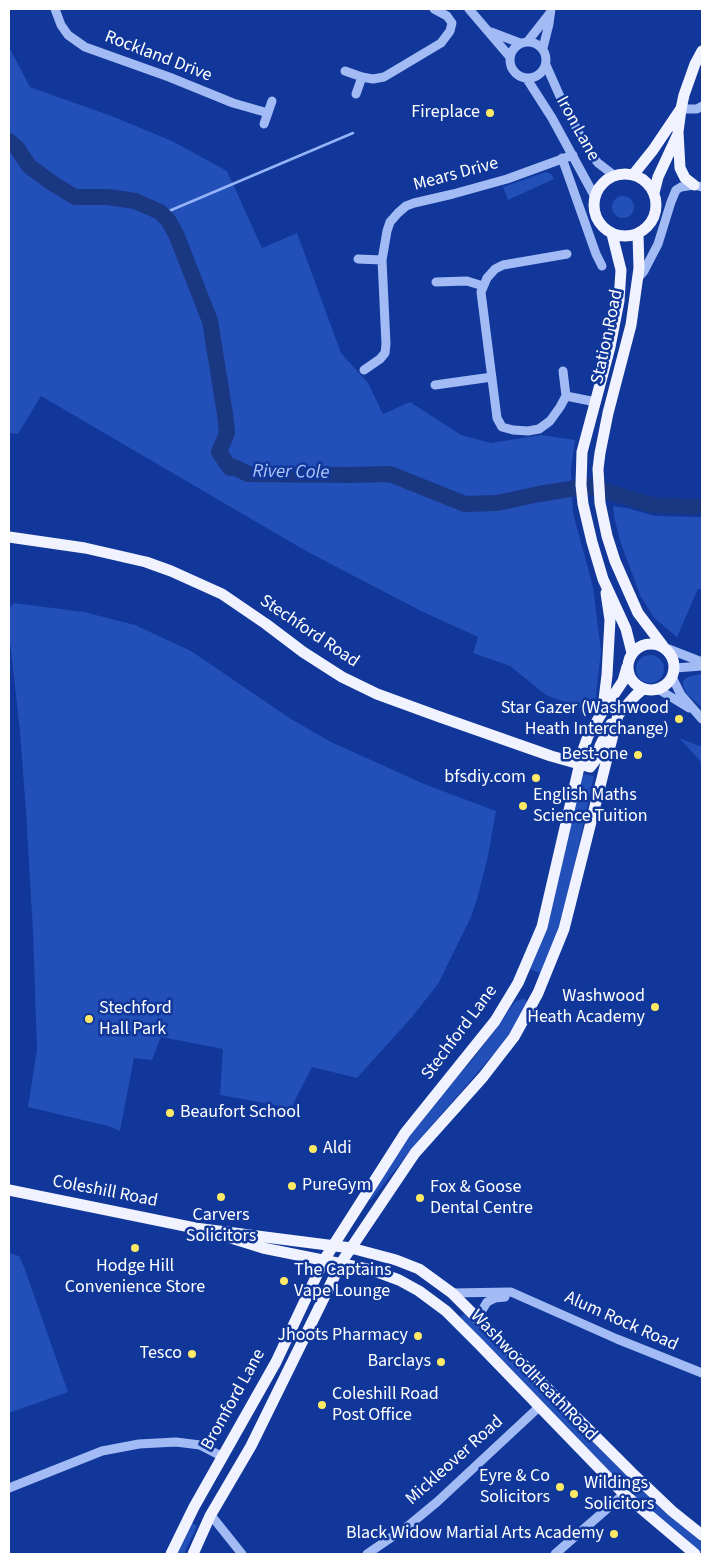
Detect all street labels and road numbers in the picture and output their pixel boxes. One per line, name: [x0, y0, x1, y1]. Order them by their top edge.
street label: Rockland Drive: [101, 27, 215, 87]
street label: Iron Lane: [550, 93, 604, 165]
street label: Mears Drive: [411, 153, 501, 197]
street label: Station Road: [587, 288, 629, 386]
street label: Stechford Road: [255, 591, 363, 673]
street label: Stechford Lane: [417, 981, 503, 1085]
street label: Coleshill Road: [51, 1171, 159, 1213]
street label: Alum Rock Road: [561, 1287, 681, 1357]
street label: Washwood Heath Road: [465, 1306, 601, 1446]
street label: Bromford Lane: [197, 1346, 271, 1454]
street label: Mickleover Road: [402, 1412, 508, 1510]

